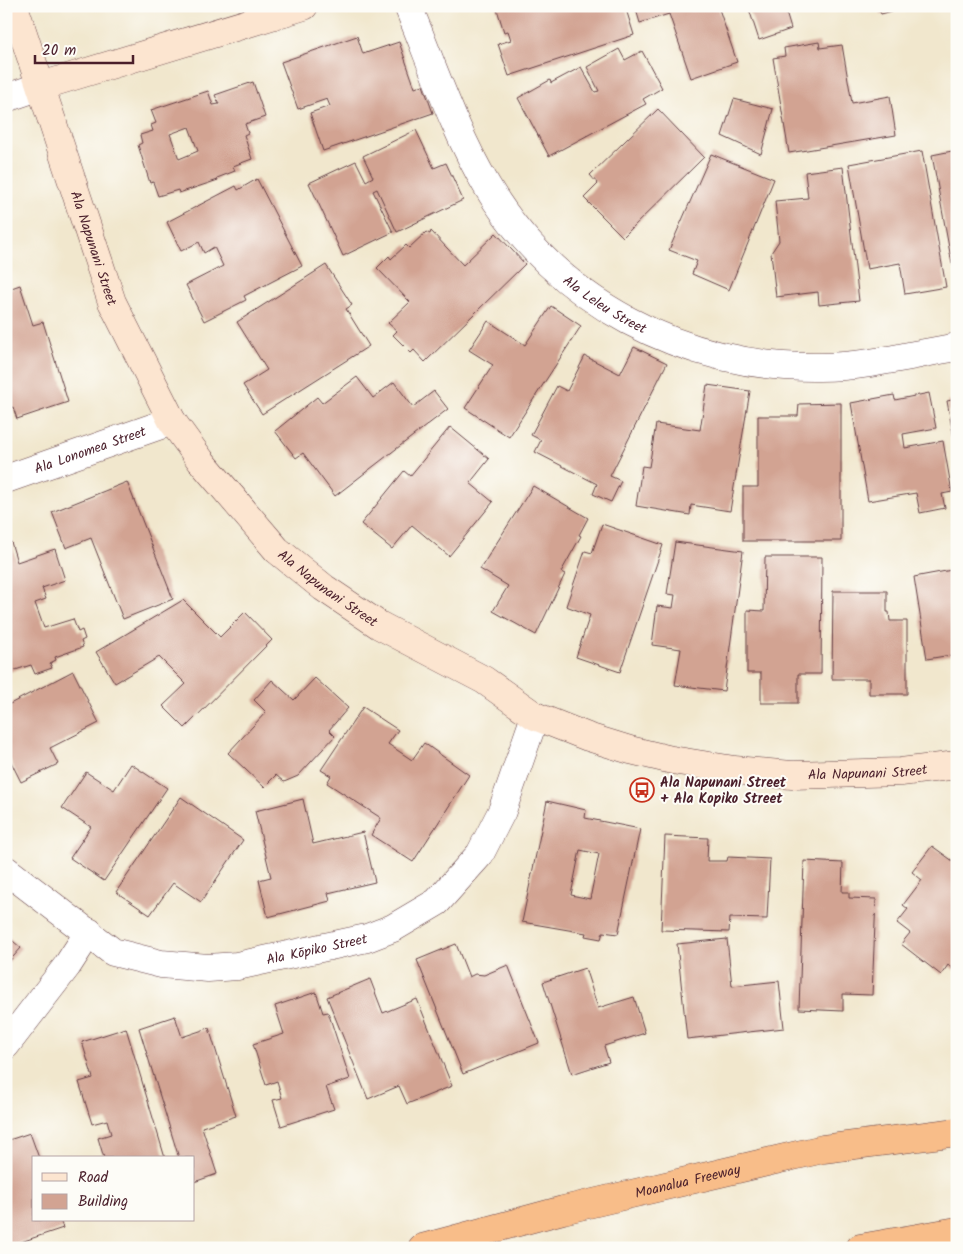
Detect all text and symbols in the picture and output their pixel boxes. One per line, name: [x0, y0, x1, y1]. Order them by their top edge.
scale bar: [35, 32, 132, 64]
text: 20 m: [42, 39, 76, 63]
street label: Ala Napunani Street: [64, 188, 123, 311]
street label: Ala Leleu Street: [558, 270, 651, 340]
street label: Ala Lonomea Street: [31, 421, 150, 480]
street label: Ala Napunani Street: [272, 545, 382, 633]
street label: Ala Napunani Street: [808, 759, 929, 787]
place label: Ala Napunani Street + Ala Kopiko Street: [660, 772, 787, 810]
bus stop icon: Ala Napunani Street + Ala Kopiko Street: [629, 777, 655, 803]
street label: Ala Kōpiko Street: [264, 928, 370, 971]
legend: [32, 1156, 195, 1222]
street label: Moanalua Freeway: [633, 1159, 743, 1205]
text: Road: [78, 1166, 109, 1190]
text: Building: [78, 1190, 128, 1214]

